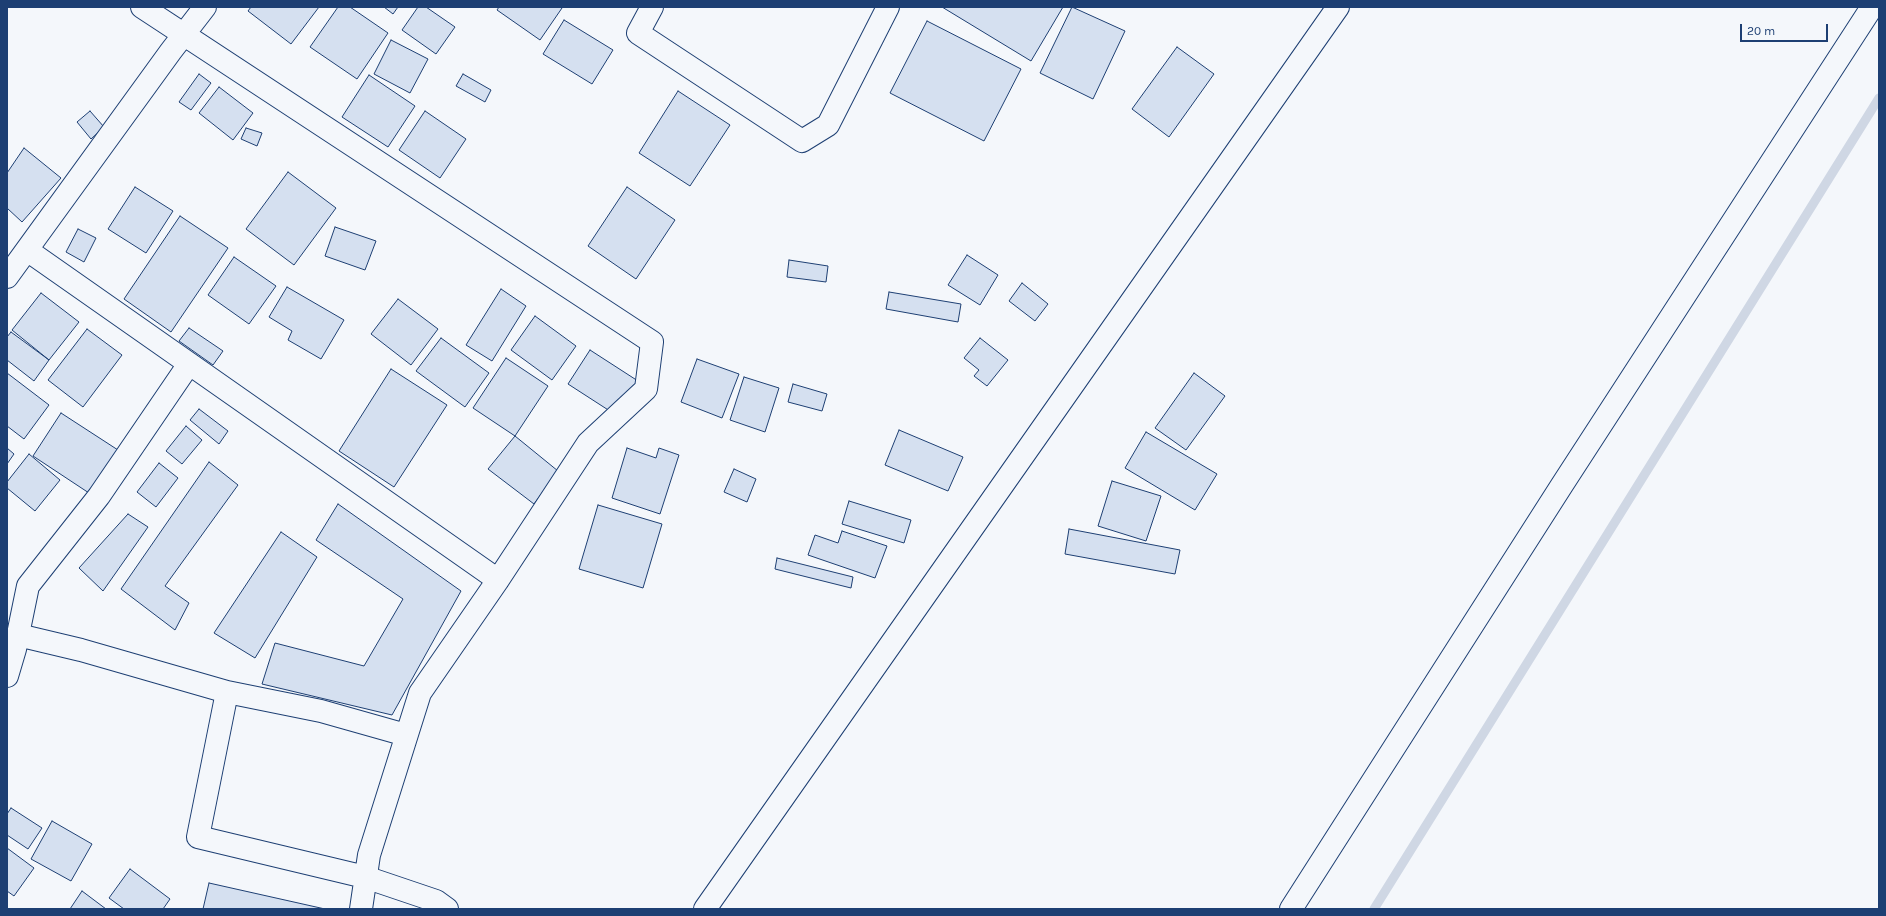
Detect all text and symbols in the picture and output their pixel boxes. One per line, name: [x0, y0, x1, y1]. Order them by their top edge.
scale bar: [1742, 16, 1830, 42]
text: 20 m: [1747, 24, 1775, 38]

